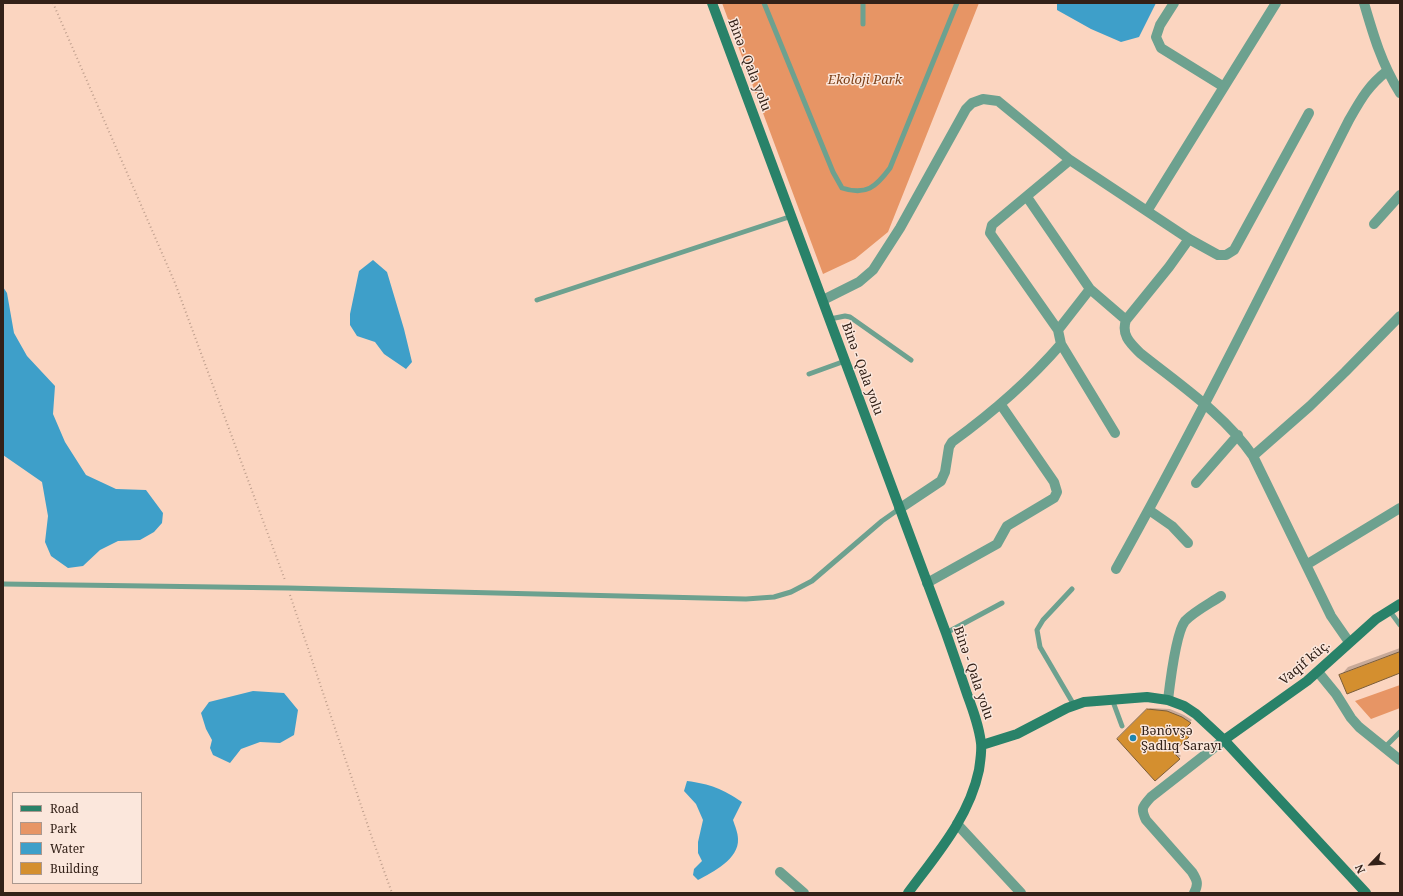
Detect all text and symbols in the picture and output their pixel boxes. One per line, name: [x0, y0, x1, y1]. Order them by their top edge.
street label: Binə - Qala yolu: [724, 17, 774, 113]
park label: Ekoloji Park: [828, 72, 902, 88]
street label: Binə - Qala yolu: [838, 320, 886, 418]
street label: Binə - Qala yolu: [950, 624, 996, 722]
street label: Vaqif küç.: [1277, 637, 1333, 689]
place label: Bənövşə Şadlıq Sarayı: [1141, 723, 1222, 754]
marker: Bənövşə Şadlıq Sarayı: [1128, 733, 1138, 743]
legend: [12, 792, 142, 884]
text: Road: [50, 800, 79, 817]
text: Park: [50, 820, 77, 837]
text: Water: [50, 840, 85, 857]
north arrow: [1351, 844, 1391, 884]
text: Building: [50, 860, 98, 877]
text: N: [1351, 862, 1368, 876]

